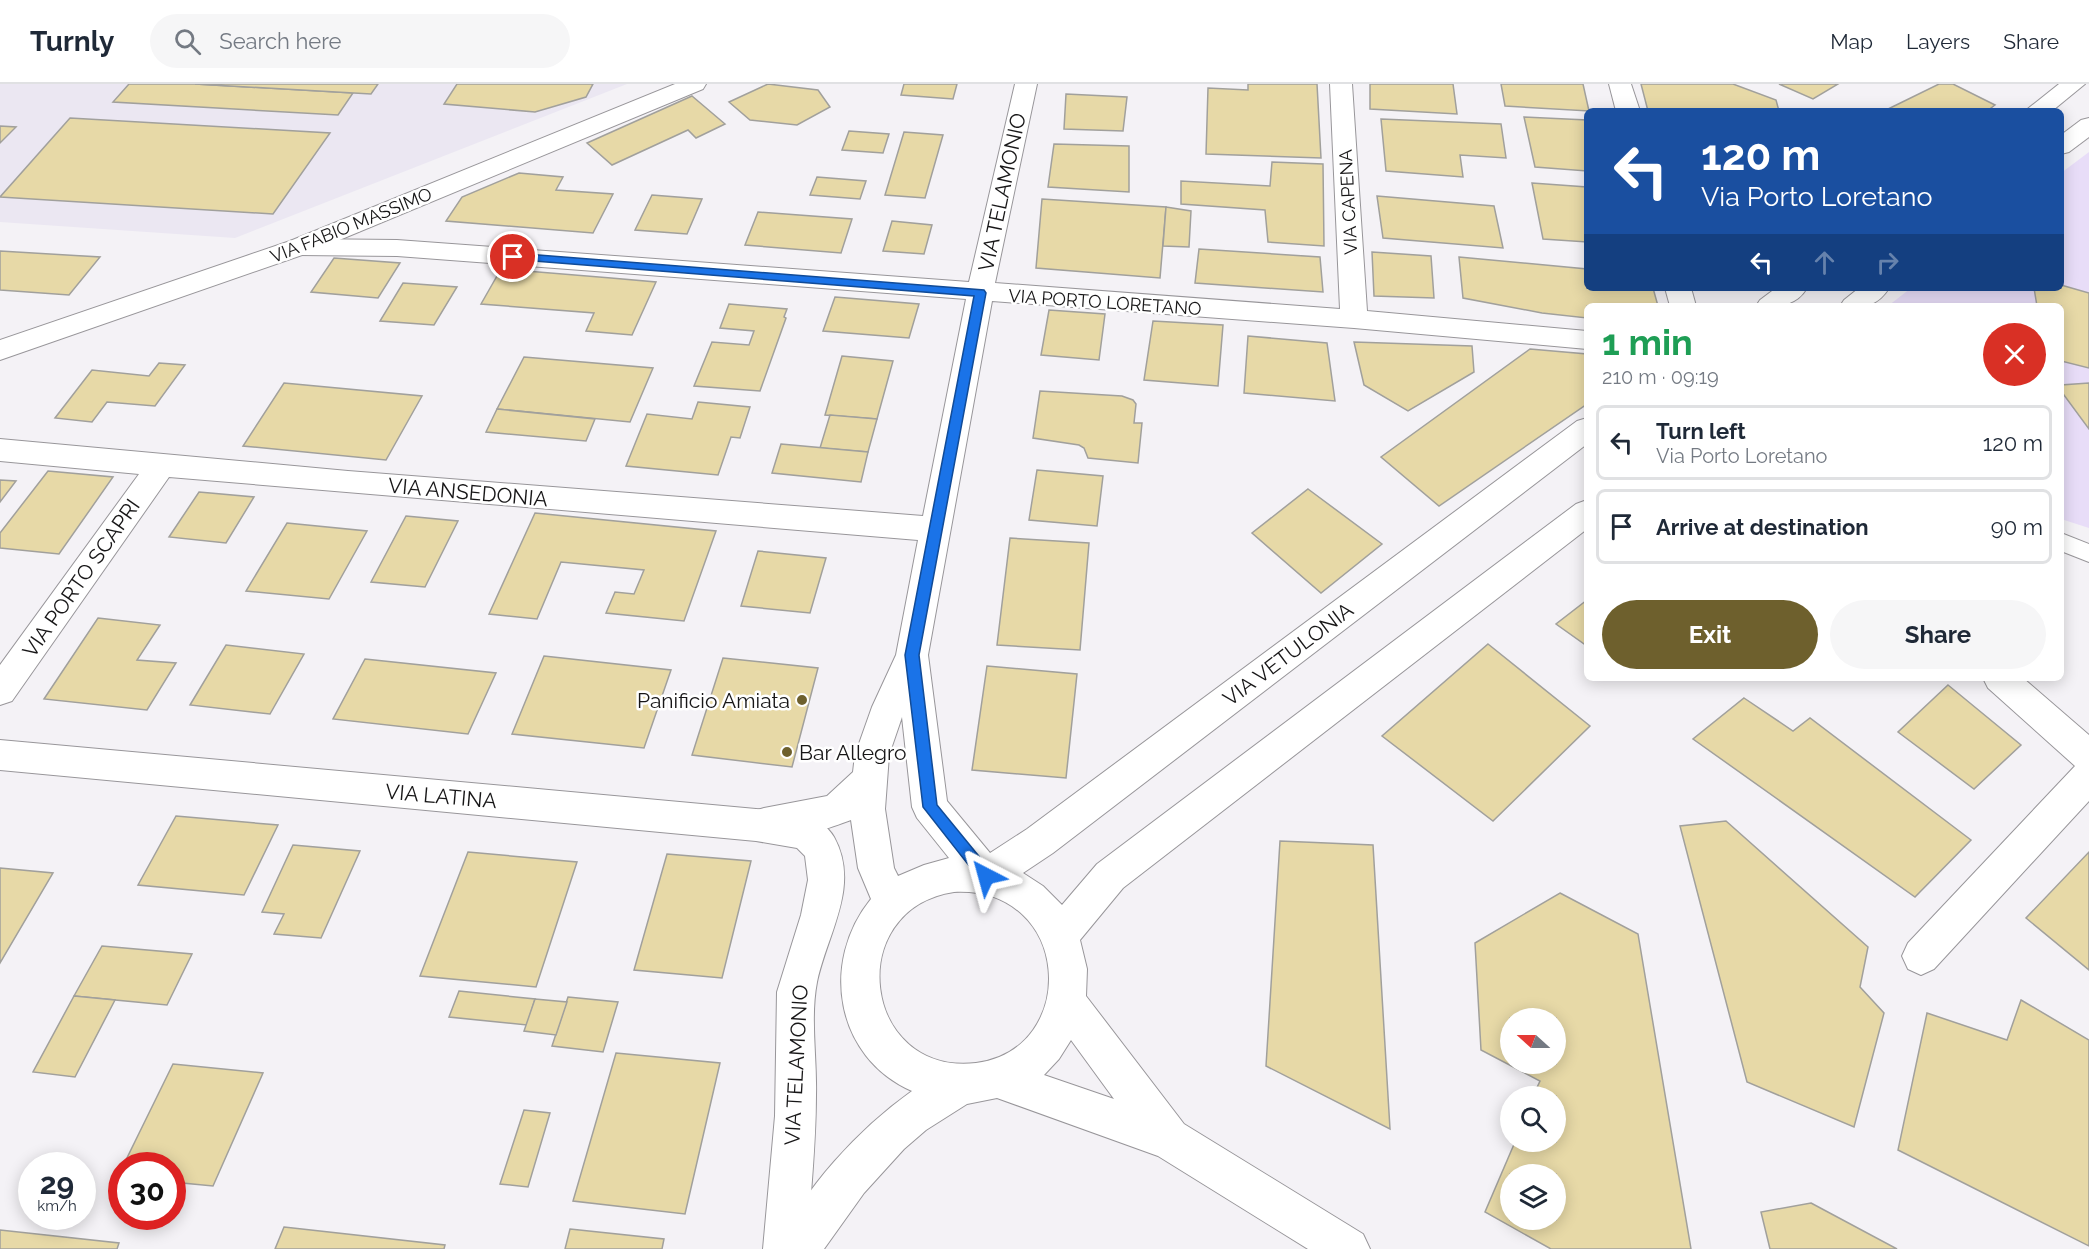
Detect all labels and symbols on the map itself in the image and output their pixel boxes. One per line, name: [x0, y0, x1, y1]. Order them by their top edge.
street label: VIA TELAMONIO: [973, 111, 1031, 273]
street label: VIA CAPENA: [1335, 149, 1361, 255]
street label: VIA FABIO MASSIMO: [267, 183, 435, 267]
pin: [487, 231, 538, 282]
street label: VIA PORTO LORETANO: [1008, 285, 1202, 319]
street label: VIA ANSEDONIA: [387, 473, 549, 511]
street label: VIA PORTO SCAPRI: [17, 494, 145, 662]
street label: VIA VETULONIA: [1218, 597, 1358, 711]
place label: Panificio Amiata: [637, 688, 790, 713]
marker: Panificio Amiata: [795, 693, 809, 707]
place label: Bar Allegro: [799, 740, 906, 765]
marker: Bar Allegro: [780, 745, 794, 759]
street label: VIA LATINA: [384, 779, 498, 813]
position arrow: [954, 844, 1018, 908]
street label: VIA TELAMONIO: [779, 984, 813, 1146]
north arrow: [1500, 1008, 1566, 1074]
speed limit sign: 30: [108, 1152, 186, 1230]

